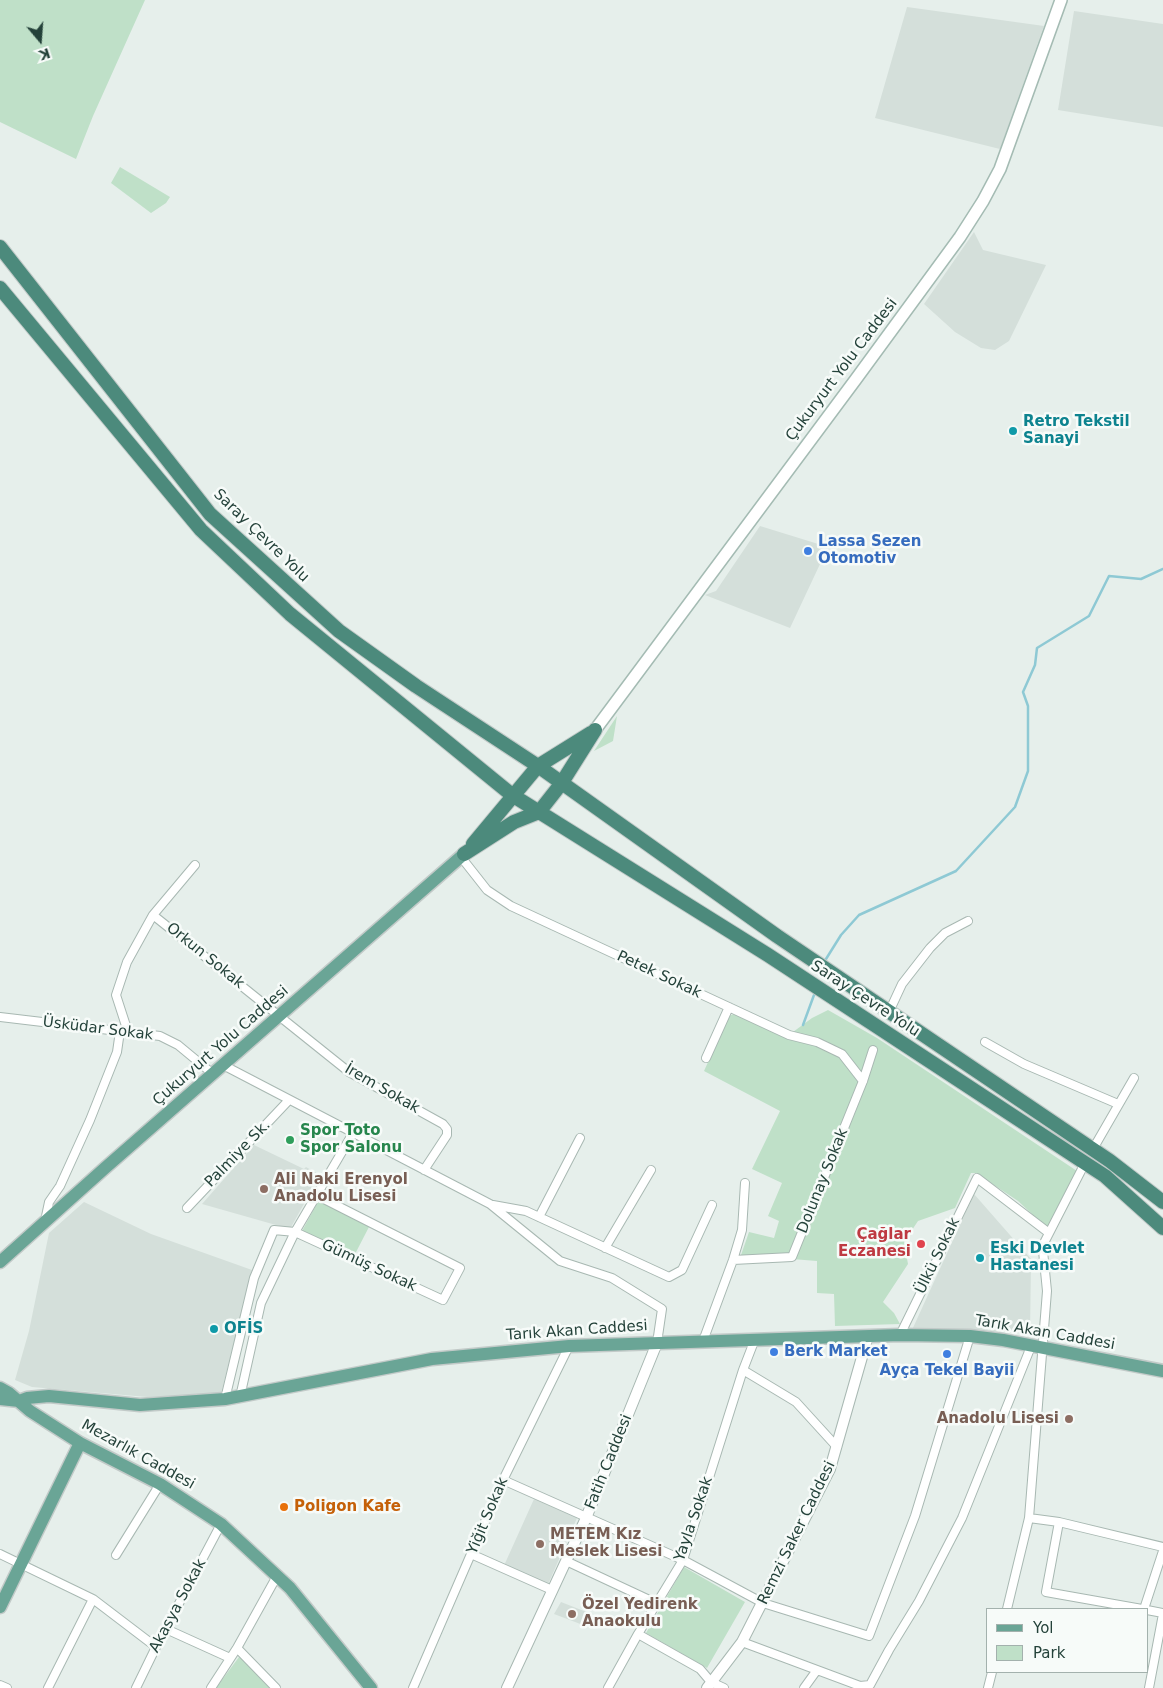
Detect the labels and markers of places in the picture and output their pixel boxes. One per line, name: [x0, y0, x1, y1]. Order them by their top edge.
place label: Retro Tekstil Sanayi: [1023, 413, 1130, 448]
marker: Retro Tekstil Sanayi: [1007, 425, 1019, 437]
place label: Lassa Sezen Otomotiv: [818, 533, 921, 568]
marker: Lassa Sezen Otomotiv: [802, 545, 814, 557]
place label: Spor Toto Spor Salonu: [300, 1122, 402, 1157]
marker: Spor Toto Spor Salonu: [284, 1134, 296, 1146]
place label: Ali Naki Erenyol Anadolu Lisesi: [274, 1171, 408, 1206]
marker: Ali Naki Erenyol Anadolu Lisesi: [258, 1183, 270, 1195]
place label: Çağlar Eczanesi: [838, 1226, 911, 1261]
marker: Çağlar Eczanesi: [915, 1238, 927, 1250]
place label: Eski Devlet Hastanesi: [990, 1240, 1084, 1275]
marker: Eski Devlet Hastanesi: [974, 1252, 986, 1264]
place label: OFİS: [224, 1320, 263, 1338]
marker: OFİS: [208, 1323, 220, 1335]
place label: Berk Market: [784, 1343, 888, 1361]
marker: Berk Market: [768, 1346, 780, 1358]
marker: Ayça Tekel Bayii: [941, 1348, 953, 1360]
place label: Ayça Tekel Bayii: [880, 1362, 1014, 1380]
place label: Anadolu Lisesi: [937, 1410, 1059, 1428]
marker: Anadolu Lisesi: [1063, 1413, 1075, 1425]
place label: Poligon Kafe: [294, 1498, 401, 1516]
marker: Poligon Kafe: [278, 1501, 290, 1513]
place label: METEM Kız Meslek Lisesi: [550, 1526, 662, 1561]
marker: METEM Kız Meslek Lisesi: [534, 1538, 546, 1550]
place label: Özel Yedirenk Anaokulu: [582, 1596, 698, 1631]
marker: Özel Yedirenk Anaokulu: [566, 1608, 578, 1620]

